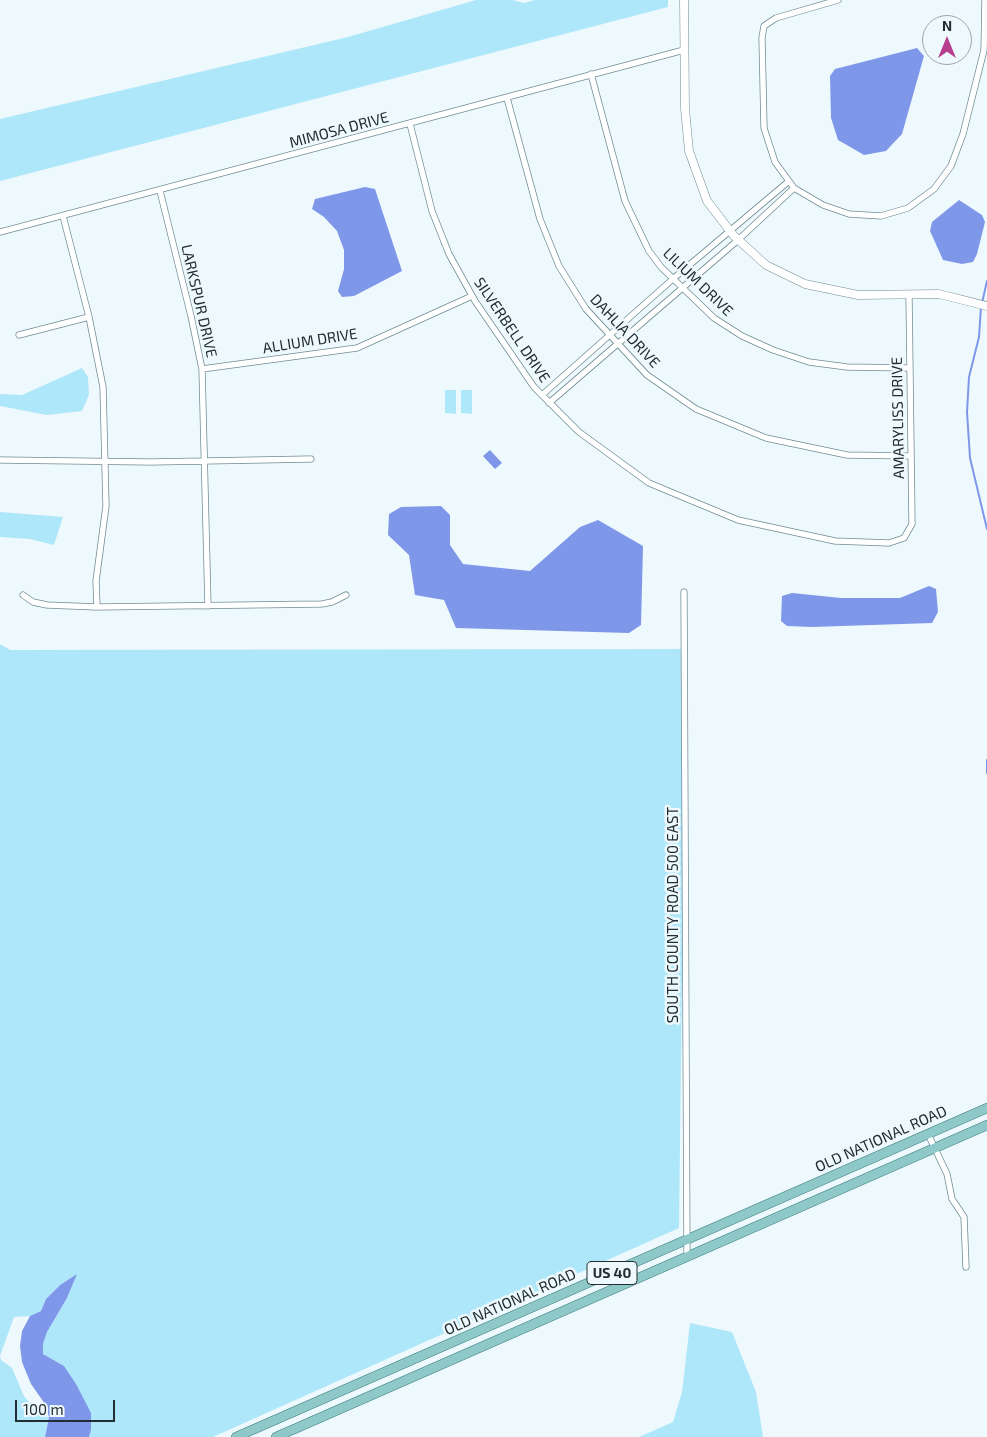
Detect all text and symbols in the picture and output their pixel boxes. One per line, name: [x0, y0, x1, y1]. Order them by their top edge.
north arrow: [922, 15, 972, 65]
text: N: [942, 17, 952, 34]
street label: MIMOSA DRIVE: [287, 108, 391, 152]
street label: LARKSPUR DRIVE: [177, 243, 221, 359]
street label: LILIUM DRIVE: [659, 244, 737, 320]
street label: SILVERBELL DRIVE: [470, 274, 554, 386]
street label: DAHLIA DRIVE: [586, 290, 664, 372]
street label: ALLIUM DRIVE: [261, 325, 359, 357]
street label: AMARYLISS DRIVE: [888, 357, 908, 479]
street label: SOUTH COUNTY ROAD 500 EAST: [664, 807, 682, 1023]
street label: OLD NATIONAL ROAD: [812, 1102, 950, 1176]
road number: US 40: [587, 1262, 637, 1284]
street label: OLD NATIONAL ROAD: [441, 1265, 579, 1339]
scale bar: [18, 1390, 118, 1422]
text: 100 m: [23, 1400, 64, 1418]

